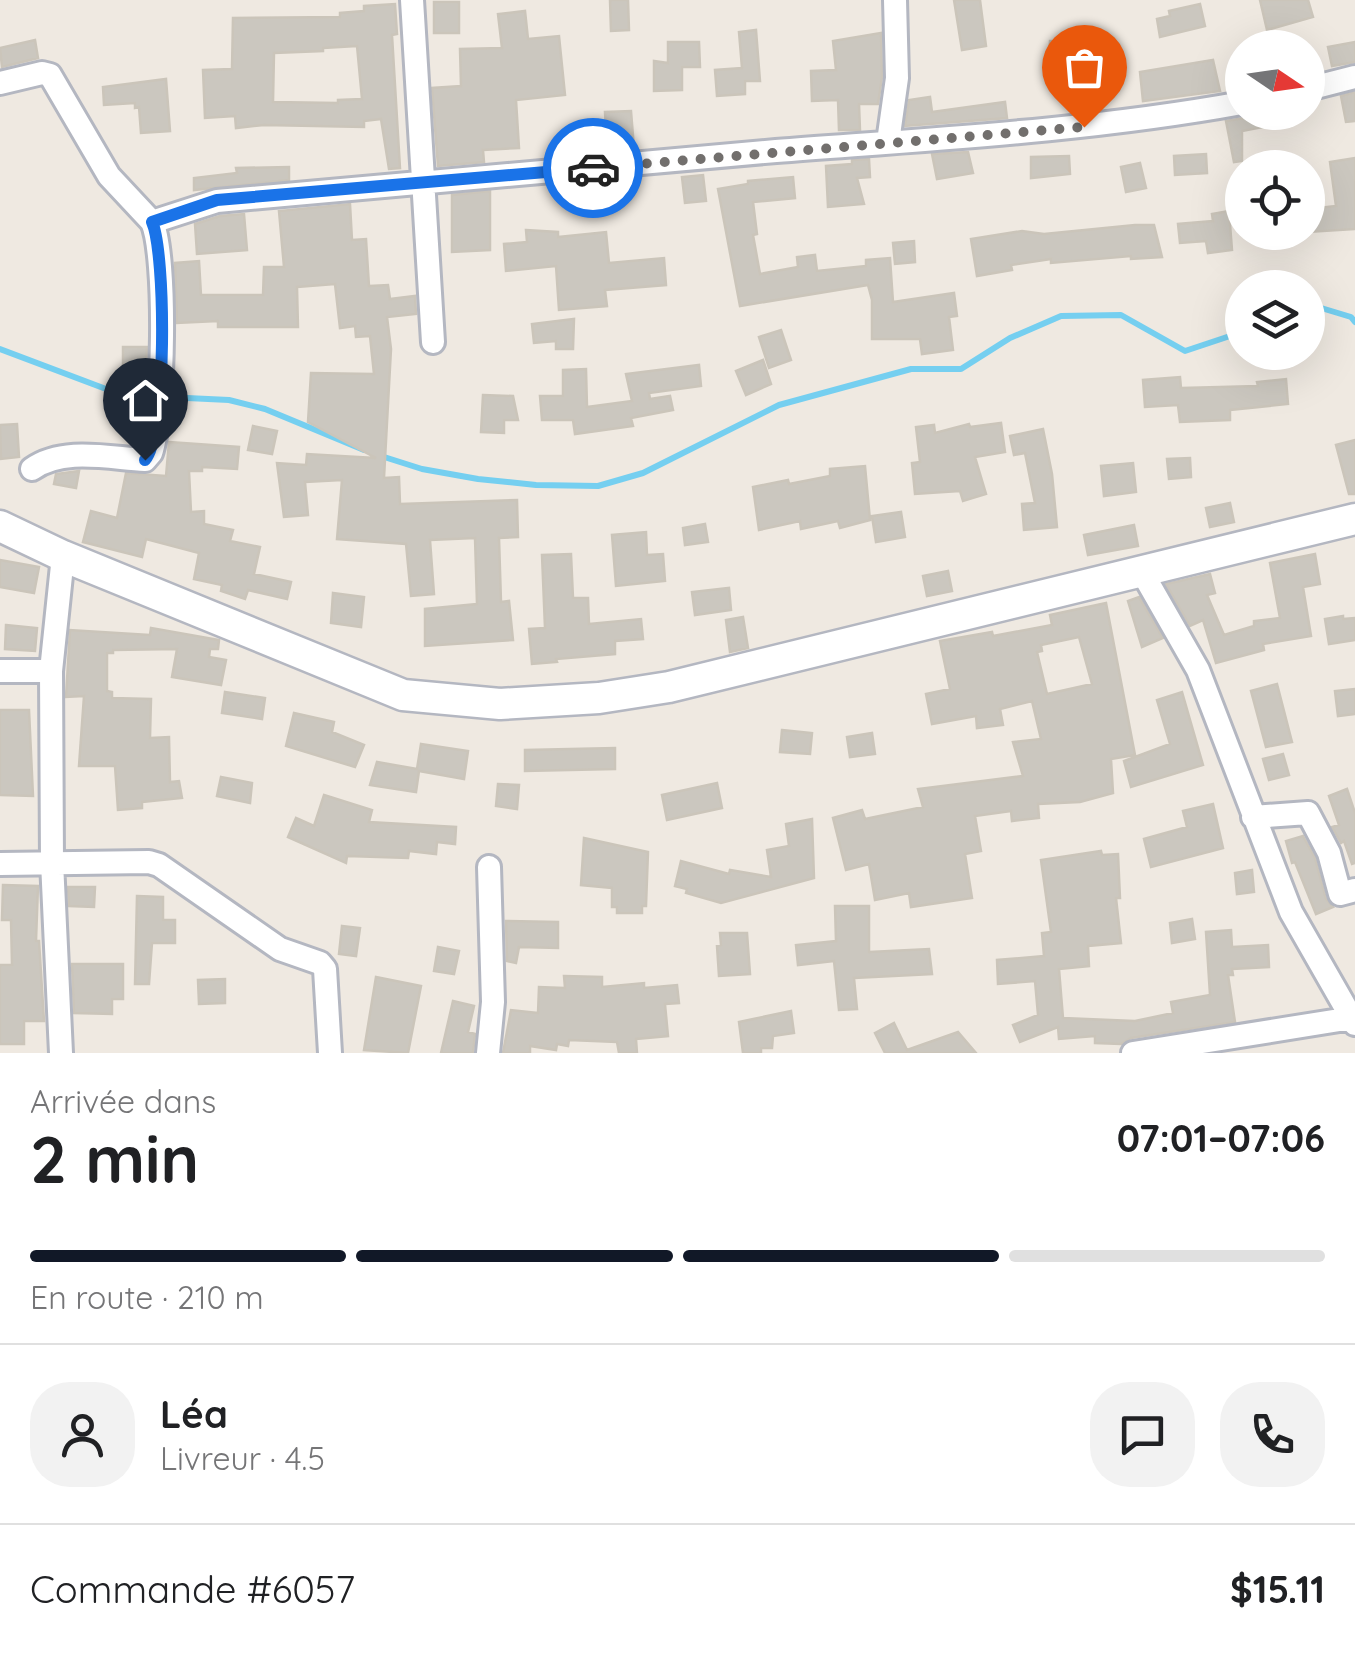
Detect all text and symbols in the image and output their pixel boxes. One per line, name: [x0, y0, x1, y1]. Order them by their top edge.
pin: [1042, 25, 1127, 128]
north arrow: [1225, 30, 1325, 130]
map controls: [1225, 30, 1325, 370]
icon: bag: [1057, 40, 1112, 95]
courier: [543, 118, 643, 218]
icon: car: [566, 141, 621, 196]
button: locate: [1225, 150, 1325, 250]
button: layers: [1225, 270, 1325, 370]
pin: [103, 358, 188, 461]
icon: home: [118, 373, 173, 428]
text: Arrivée dans: [30, 1081, 216, 1121]
text: 07:01–07:06: [1117, 1114, 1325, 1162]
text: 2 min: [30, 1118, 199, 1199]
text: En route · 210 m: [30, 1277, 264, 1317]
button: person: [30, 1382, 135, 1487]
button: chat: [1090, 1382, 1195, 1487]
button: phone: [1220, 1382, 1325, 1487]
text: Léa: [160, 1390, 228, 1438]
text: Livreur · 4.5: [160, 1438, 325, 1478]
text: Commande #6057: [30, 1565, 355, 1613]
text: $15.11: [1230, 1565, 1325, 1613]

